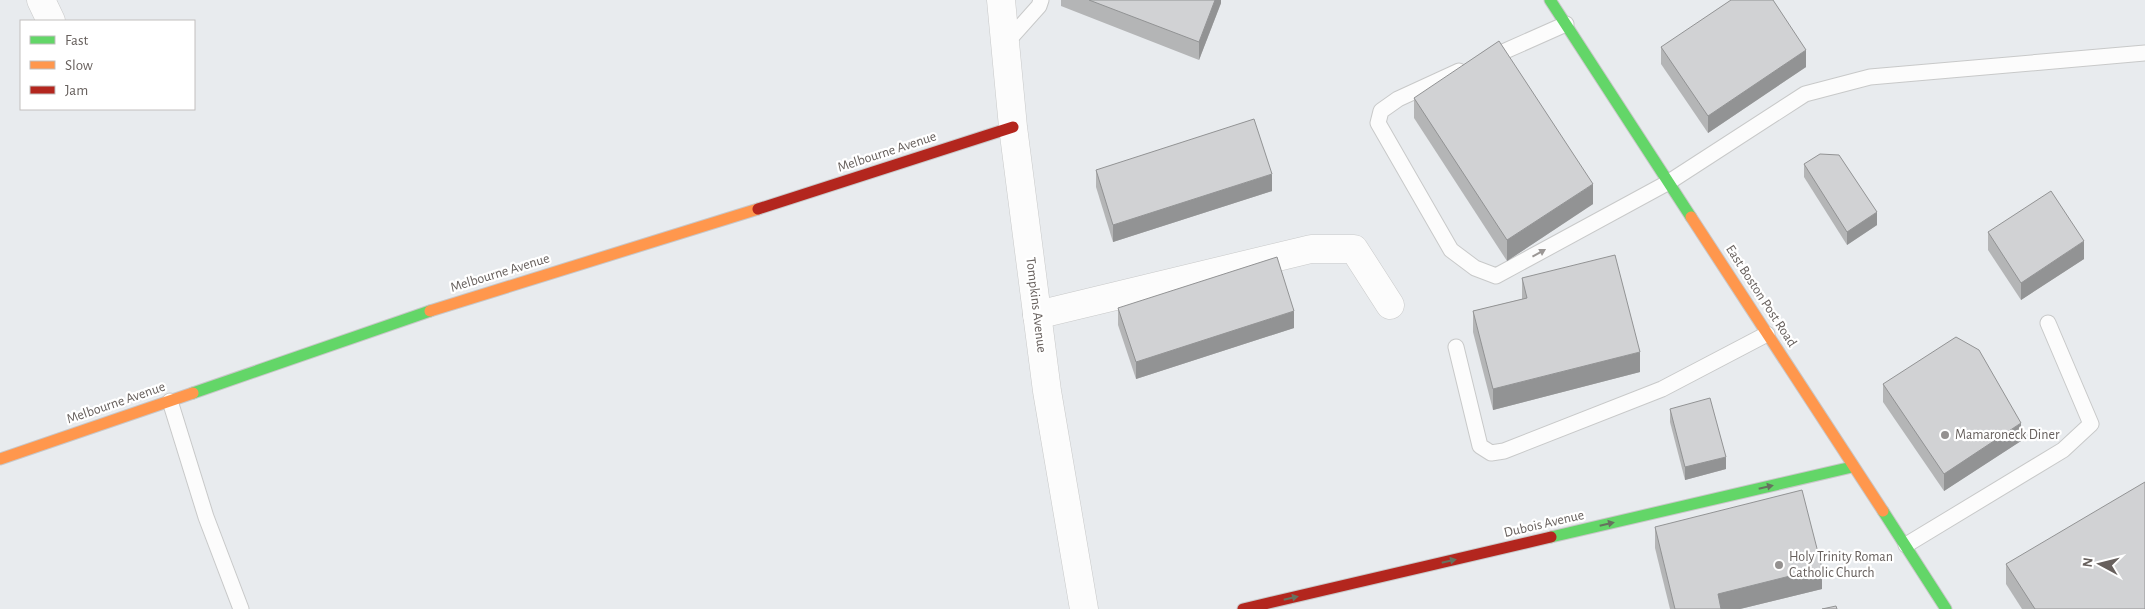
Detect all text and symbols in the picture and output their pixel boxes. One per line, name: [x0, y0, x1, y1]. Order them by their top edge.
legend: [20, 20, 195, 110]
text: Fast: [65, 33, 89, 48]
text: Slow: [65, 58, 93, 73]
text: Jam: [65, 83, 88, 98]
street label: Melbourne Avenue: [836, 129, 938, 175]
street label: East Boston Post Road: [1723, 243, 1799, 349]
one-way arrow: [1532, 248, 1546, 257]
street label: Melbourne Avenue: [449, 251, 551, 295]
street label: Tompkins Avenue: [1023, 256, 1049, 354]
street label: Melbourne Avenue: [65, 380, 167, 426]
place label: Mamaroneck Diner: [1955, 428, 2060, 442]
marker: Mamaroneck Diner: [1939, 429, 1951, 441]
one-way arrow: [1758, 483, 1773, 491]
street label: Dubois Avenue: [1502, 508, 1586, 540]
one-way arrow: [1600, 520, 1615, 528]
north arrow: [2075, 539, 2125, 589]
place label: Holy Trinity Roman Catholic Church: [1789, 550, 1893, 580]
one-way arrow: [1442, 557, 1457, 565]
text: N: [2081, 557, 2096, 568]
marker: Holy Trinity Roman Catholic Church: [1773, 559, 1785, 571]
one-way arrow: [1283, 594, 1298, 602]

